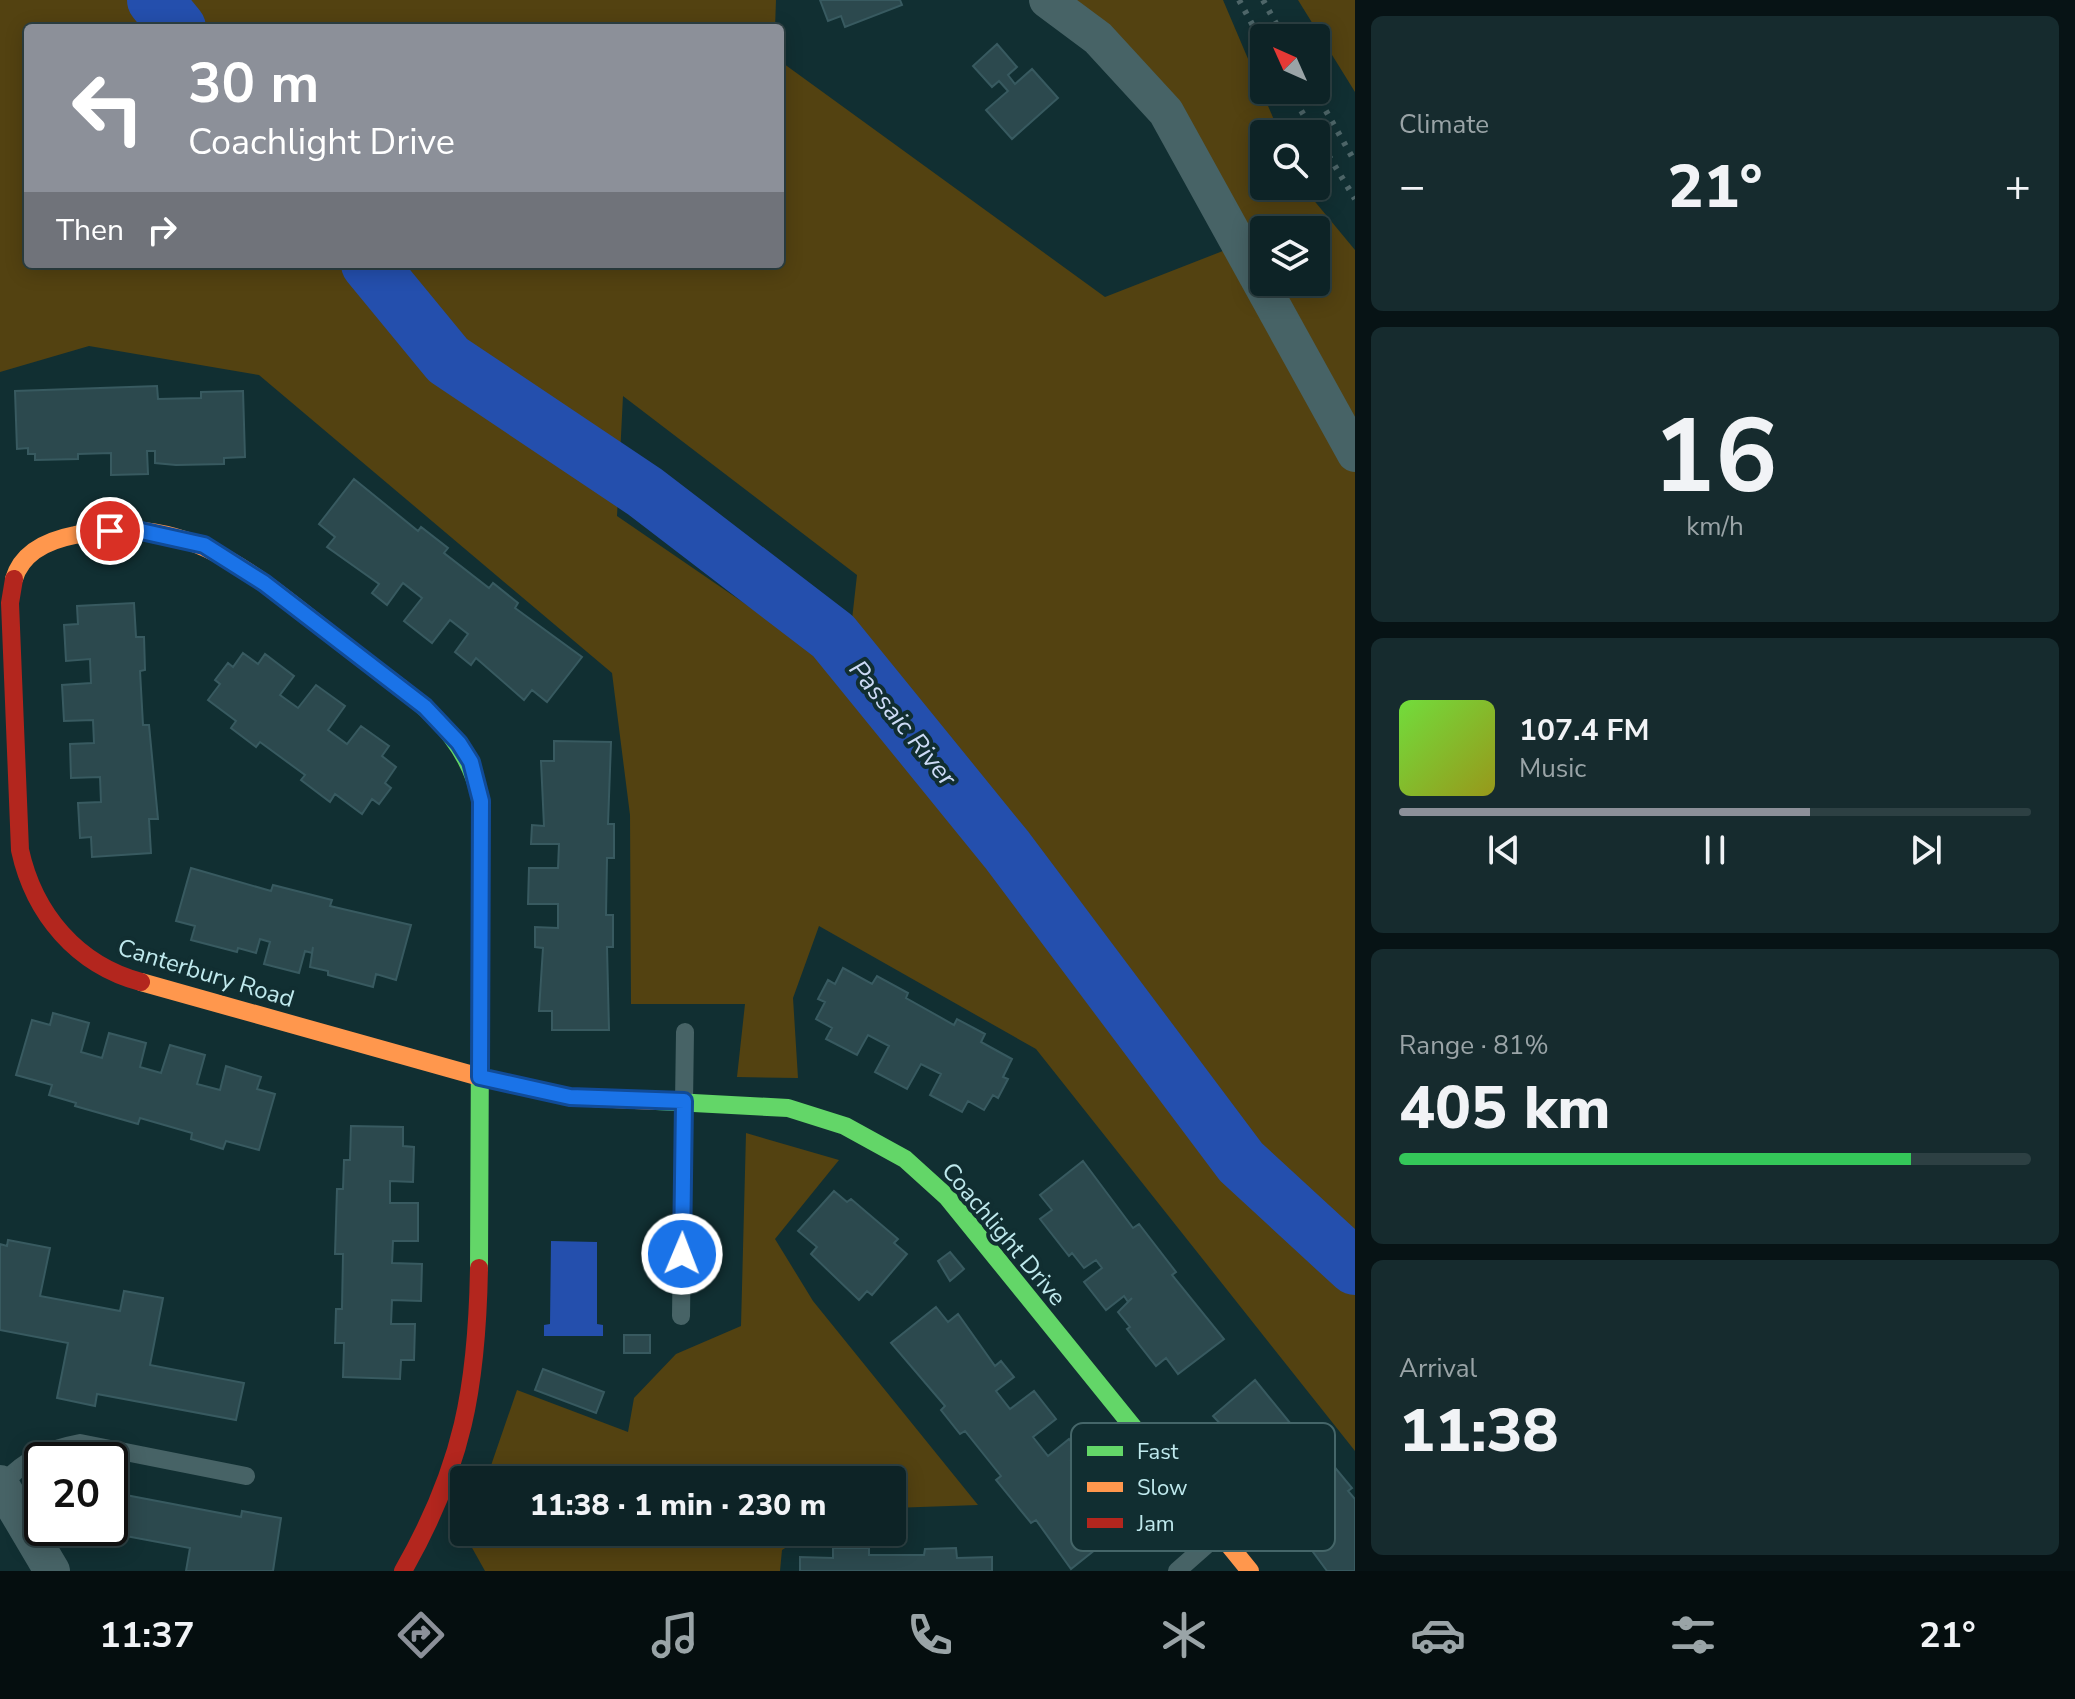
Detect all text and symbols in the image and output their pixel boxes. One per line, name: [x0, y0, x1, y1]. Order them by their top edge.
north arrow: [1250, 24, 1330, 104]
map controls: [1250, 24, 1330, 296]
text: 30 m: [188, 45, 319, 122]
icon: left: [56, 56, 160, 160]
text: Climate: [1399, 107, 1489, 142]
text: Coachlight Drive: [188, 118, 455, 167]
button: search: [1250, 120, 1330, 200]
text: 21°: [1667, 146, 1763, 228]
text: −: [1399, 157, 1425, 217]
text: +: [2005, 157, 2031, 217]
icon: right: [140, 208, 184, 252]
text: Then: [56, 210, 124, 251]
button: layers: [1250, 216, 1330, 296]
text: 16: [1653, 386, 1777, 528]
pin: [76, 497, 144, 565]
icon: arrive: [88, 509, 132, 553]
text: km/h: [1686, 509, 1744, 544]
water label: Passaic River: [841, 653, 965, 794]
text: 107.4 FM: [1519, 710, 1649, 751]
text: Music: [1519, 751, 1586, 786]
icon: previous: [1482, 828, 1526, 872]
icon: pause: [1693, 828, 1737, 872]
icon: next: [1904, 828, 1948, 872]
street label: Canterbury Road: [114, 931, 298, 1015]
text: Range · 81%: [1399, 1028, 1549, 1063]
text: 405 km: [1399, 1067, 1611, 1149]
street label: Coachlight Drive: [935, 1156, 1073, 1312]
position arrow: [640, 1212, 724, 1296]
text: Arrival: [1399, 1351, 1477, 1386]
text: 11:38: [1399, 1390, 1559, 1472]
legend: [1071, 1423, 1335, 1551]
text: Fast: [1137, 1437, 1179, 1467]
speed limit sign: 20: [24, 1442, 128, 1546]
text: Slow: [1137, 1473, 1188, 1503]
text: 11:38 · 1 min · 230 m: [530, 1485, 826, 1526]
text: Jam: [1136, 1509, 1175, 1539]
icon: directions: [393, 1607, 449, 1663]
icon: music: [647, 1607, 703, 1663]
icon: phone: [902, 1607, 958, 1663]
icon: climate: [1156, 1607, 1212, 1663]
icon: car: [1410, 1607, 1466, 1663]
icon: filters: [1665, 1607, 1721, 1663]
text: 11:37: [99, 1611, 195, 1660]
text: 21°: [1919, 1611, 1976, 1660]

